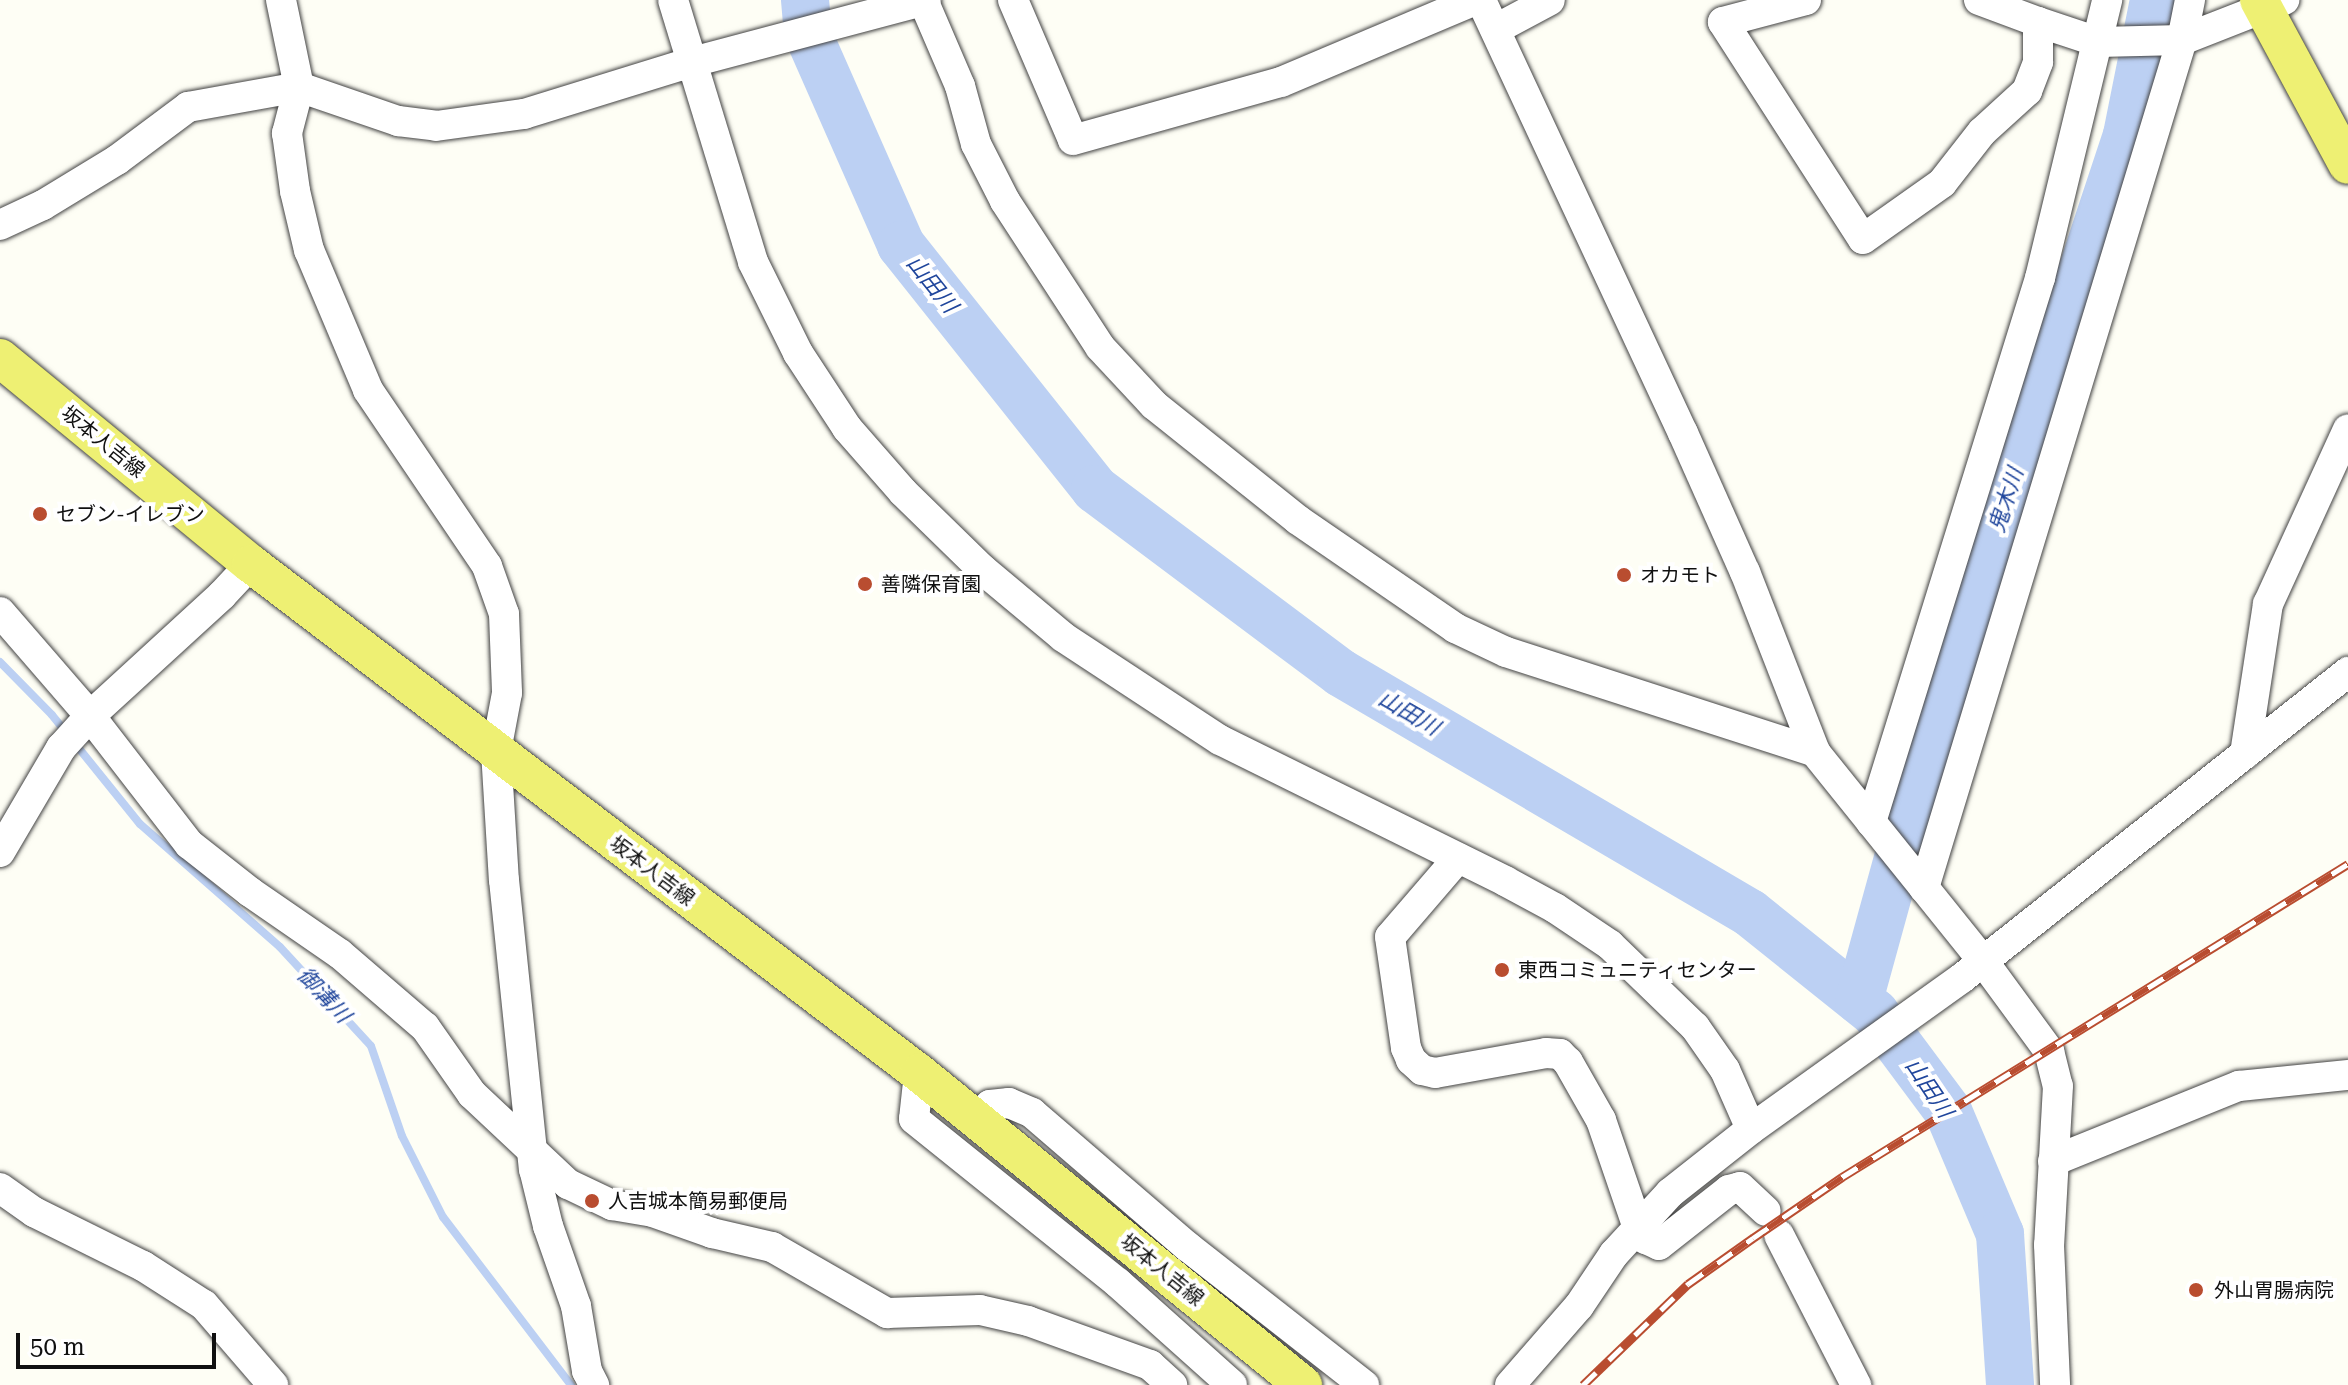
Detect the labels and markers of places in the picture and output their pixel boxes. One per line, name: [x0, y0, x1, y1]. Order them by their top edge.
place label: セブン-イレブン: [56, 502, 205, 526]
marker: セブン-イレブン: [31, 505, 49, 523]
place label: オカモト: [1640, 563, 1720, 587]
marker: オカモト: [1615, 566, 1633, 584]
place label: 善隣保育園: [881, 572, 981, 596]
marker: 善隣保育園: [856, 575, 874, 593]
place label: 東西コミュニティセンター: [1518, 958, 1758, 982]
marker: 東西コミュニティセンター: [1493, 961, 1511, 979]
place label: 人吉城本簡易郵便局: [608, 1189, 788, 1213]
marker: 人吉城本簡易郵便局: [583, 1192, 601, 1210]
place label: 外山胃腸病院: [2214, 1278, 2334, 1302]
marker: 外山胃腸病院: [2185, 1279, 2207, 1301]

